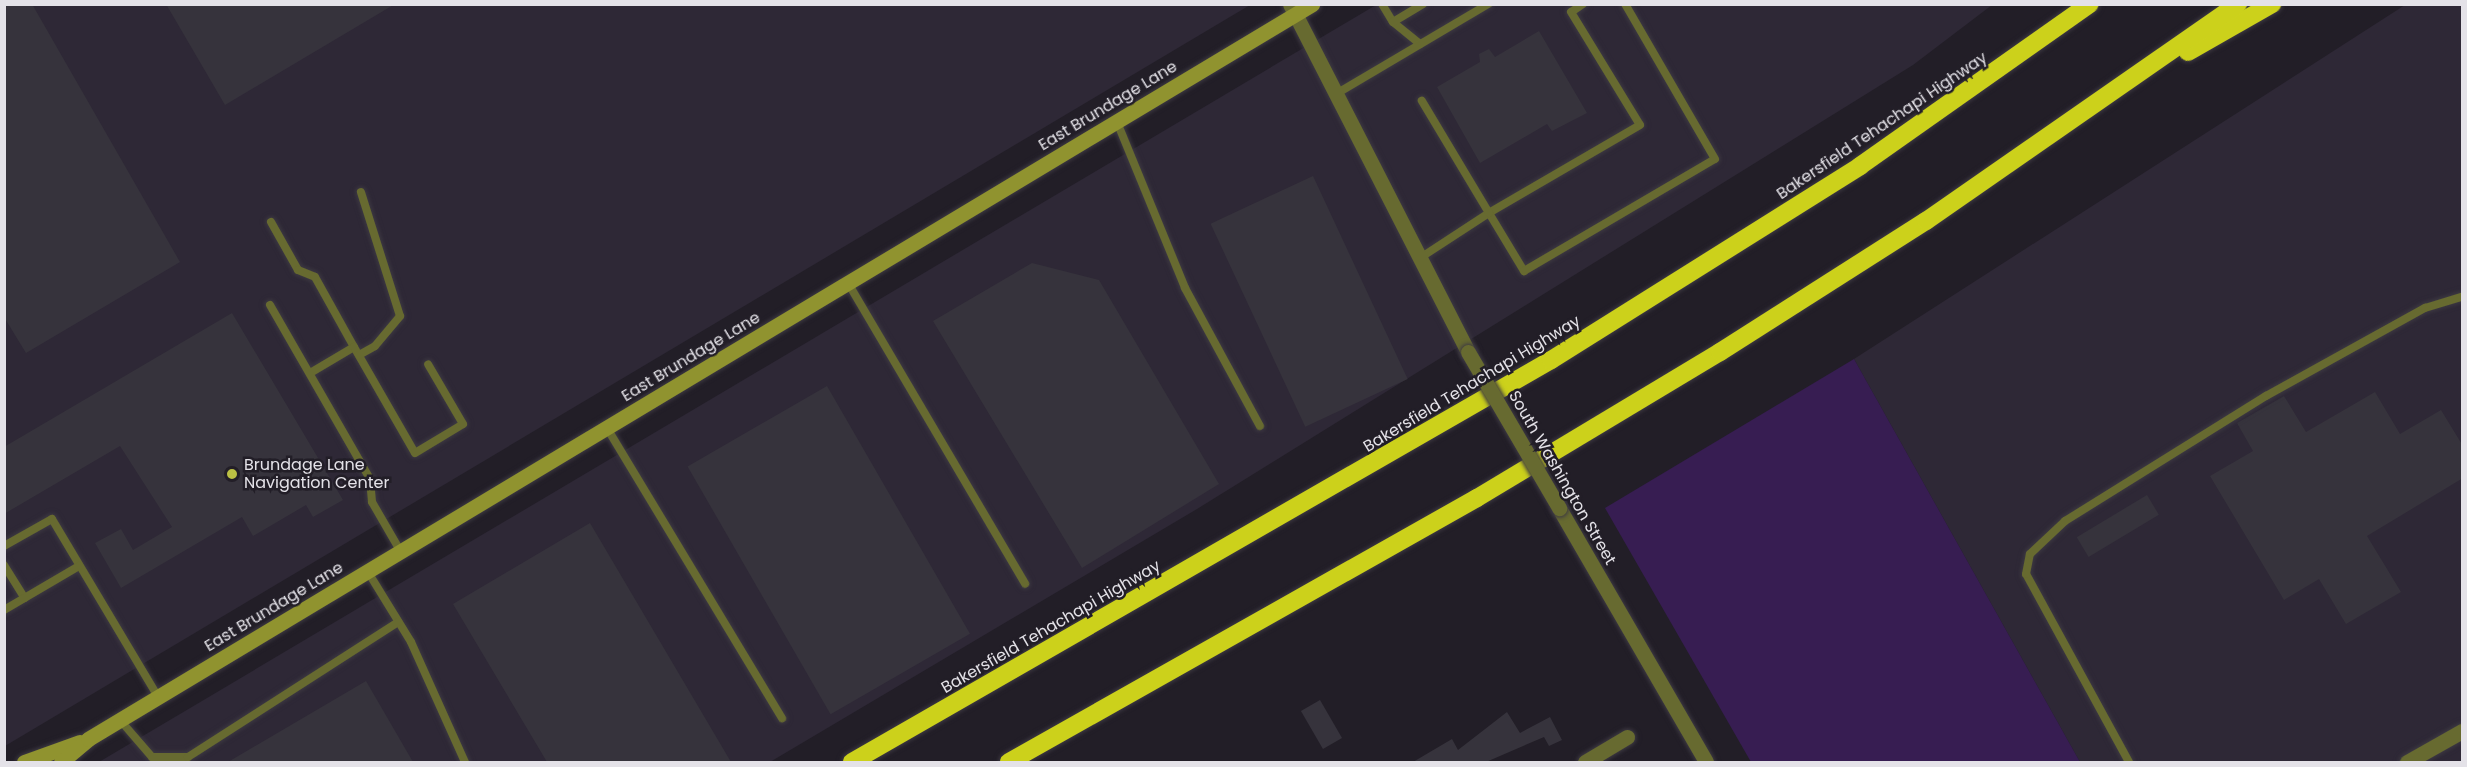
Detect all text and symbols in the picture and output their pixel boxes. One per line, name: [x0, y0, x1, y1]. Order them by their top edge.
street label: Bakersfield Tehachapi Highway: [1773, 48, 1991, 204]
street label: East Brundage Lane: [1035, 57, 1181, 155]
street label: East Brundage Lane: [618, 308, 764, 406]
street label: Bakersfield Tehachapi Highway: [1360, 311, 1584, 457]
street label: South Washington Street: [1504, 388, 1620, 568]
place label: Brundage Lane Navigation Center: [244, 455, 389, 493]
marker: Brundage Lane Navigation Center: [225, 467, 239, 481]
street label: Bakersfield Tehachapi Highway: [938, 556, 1164, 698]
street label: East Brundage Lane: [201, 558, 347, 656]

